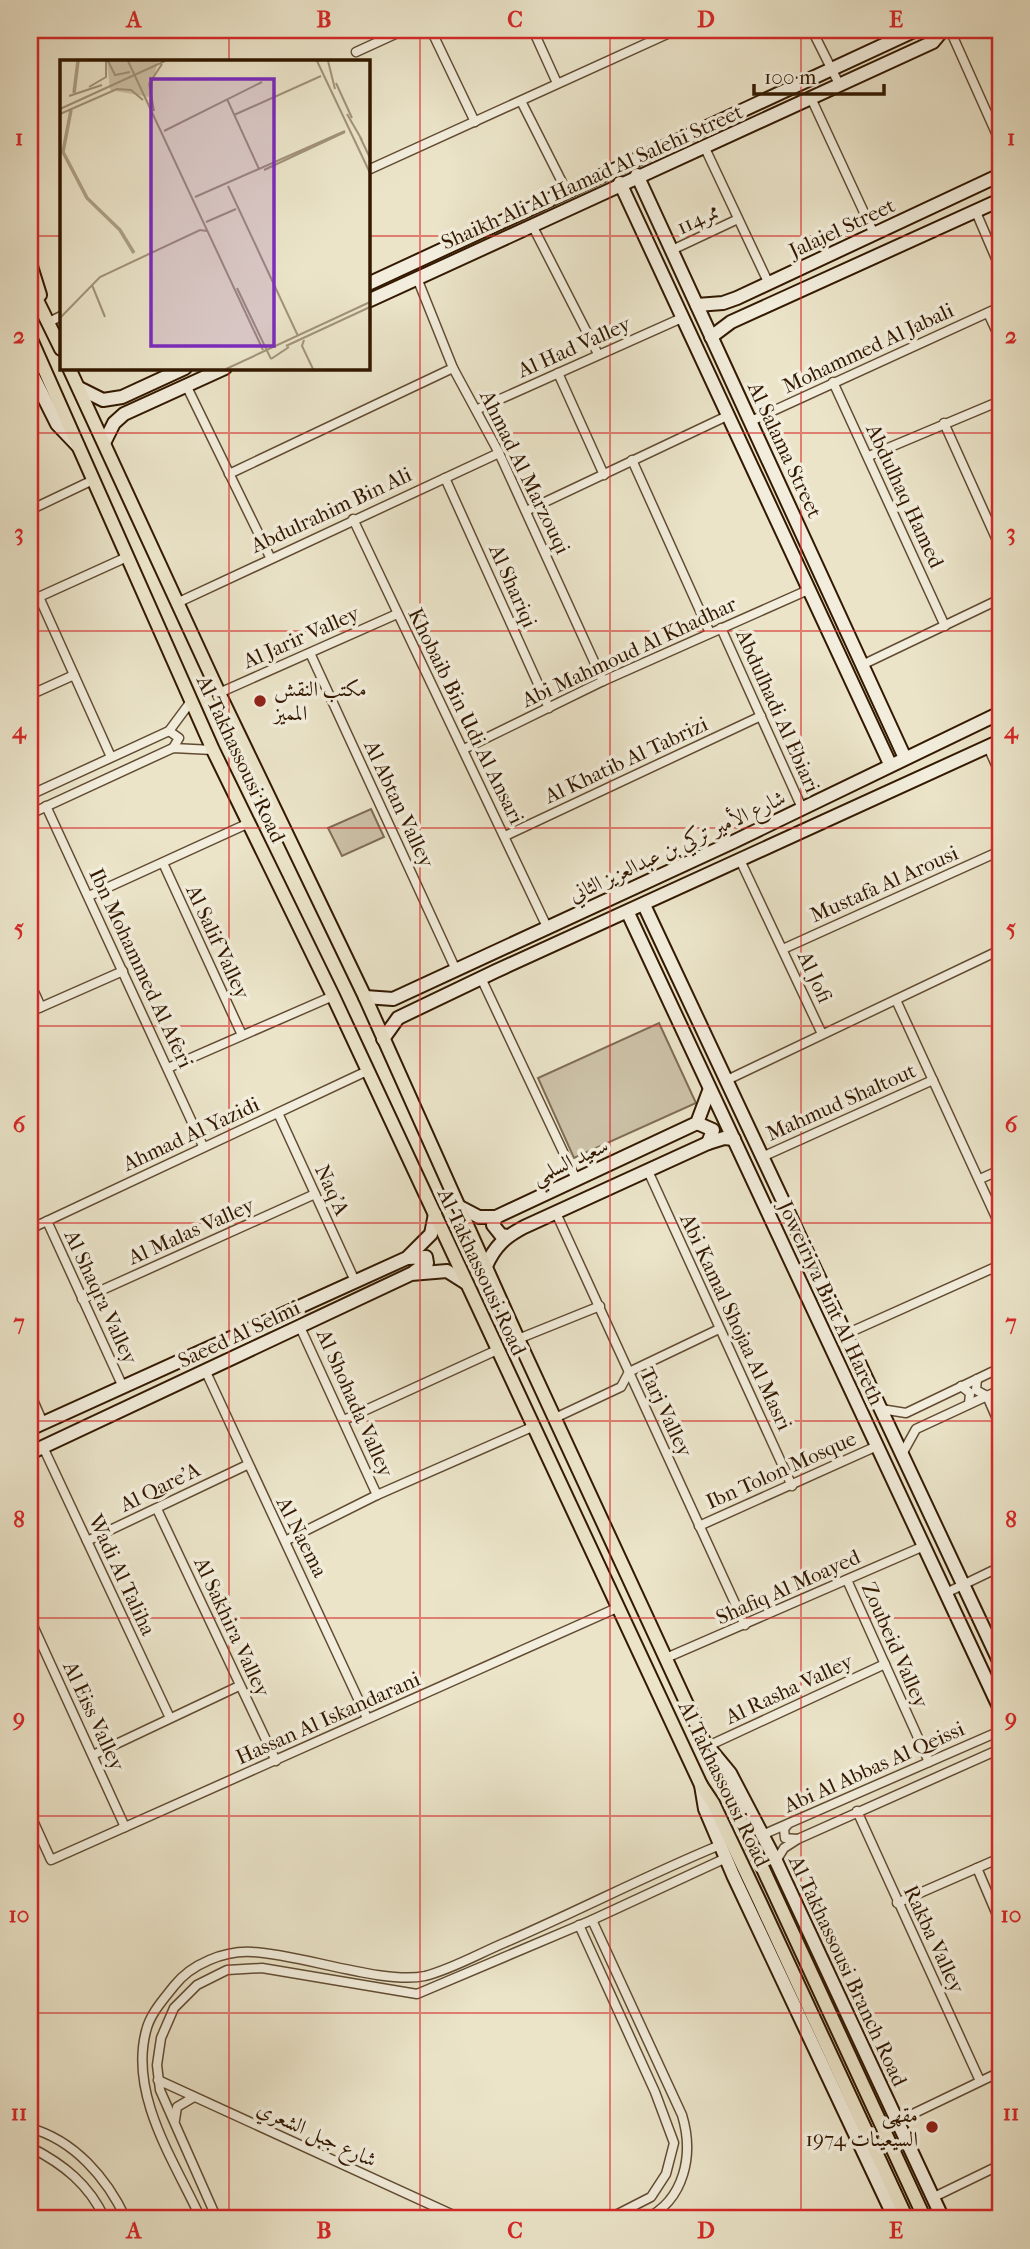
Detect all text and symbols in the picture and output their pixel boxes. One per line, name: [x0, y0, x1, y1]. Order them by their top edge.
text: A: [125, 6, 143, 33]
text: B: [317, 6, 332, 33]
text: C: [507, 6, 523, 33]
text: D: [697, 6, 715, 33]
text: E: [889, 6, 903, 33]
scale bar: [754, 52, 883, 96]
inset map: [60, 60, 369, 369]
text: 100 m: [764, 65, 817, 89]
street label: Shaikh Ali Al Hamad Al Salehi Street: [438, 99, 747, 255]
text: 1: [15, 124, 23, 151]
text: 1: [1007, 124, 1015, 151]
street label: Jalajel Street: [783, 193, 899, 264]
street label: ممر114: [673, 199, 723, 240]
street label: Mohammed Al Jabali: [779, 298, 957, 398]
street label: Al Had Valley: [513, 311, 635, 383]
text: 2: [13, 322, 25, 349]
text: 2: [1005, 322, 1017, 349]
street label: Al Salama Street: [743, 377, 827, 522]
street label: Ahmad Al Marzouqi: [475, 385, 575, 558]
street label: Abdulhaq Hamed: [861, 419, 949, 572]
street label: Abdulrahim Bin Ali: [246, 462, 415, 558]
text: 3: [14, 519, 24, 546]
text: 3: [1006, 519, 1016, 546]
street label: Al Shariqi: [484, 540, 542, 631]
street label: Abi Mahmoud Al Khadhar: [517, 592, 740, 713]
street label: Al Jarir Valley: [238, 600, 363, 674]
street label: Khobaib Bin Udi Al Ansari: [403, 604, 529, 828]
street label: Abdulhadi Al Ebiari: [731, 625, 825, 796]
street label: Al Takhassousi Road: [191, 671, 290, 847]
place label: مكتب النقش المميز: [272, 677, 367, 725]
marker: مكتب النقش المميز: [252, 693, 268, 709]
street label: Al Khatib Al Tabrizi: [540, 712, 711, 809]
text: 4: [11, 717, 27, 744]
text: 4: [1003, 717, 1019, 744]
street label: Al Abtan Valley: [359, 736, 439, 872]
street label: شارع الأمير تركي بن عبدالعزيز الثاني: [564, 783, 792, 912]
street label: Mustafa Al Arousi: [806, 841, 962, 927]
street label: Ibn Mohammed Al Aferi: [84, 864, 198, 1072]
street label: Al Salif Valley: [181, 880, 255, 1003]
text: 5: [14, 914, 24, 941]
text: 5: [1006, 914, 1016, 941]
street label: Al Jofi: [792, 947, 837, 1007]
street label: Mahmud Shaltout: [763, 1058, 920, 1146]
street label: Ahmad Al Yazidi: [118, 1092, 263, 1177]
text: 6: [13, 1111, 26, 1138]
text: 6: [1005, 1111, 1018, 1138]
street label: سعيد السلمي: [528, 1133, 615, 1196]
street label: Naq'A: [310, 1161, 354, 1220]
street label: Al Takhassousi Road: [432, 1184, 531, 1360]
street label: Al Malas Valley: [123, 1192, 258, 1270]
street label: Joweiriya Bint Al Hareth: [772, 1195, 889, 1409]
street label: Abi Kamal Shojaa Al Masri: [675, 1209, 797, 1434]
street label: Al Shaqra Valley: [59, 1225, 143, 1369]
street label: Saeed Al Selmi: [174, 1295, 304, 1373]
text: 7: [12, 1309, 25, 1336]
text: 7: [1004, 1309, 1017, 1336]
street label: Al Shohada Valley: [311, 1325, 399, 1481]
street label: Tarj Valley: [635, 1363, 698, 1461]
street label: Ibn Tolon Mosque: [702, 1426, 860, 1514]
street label: Al Qare'A: [115, 1457, 204, 1517]
street label: Al Naema: [271, 1492, 332, 1581]
text: 8: [13, 1506, 25, 1533]
text: 8: [1005, 1506, 1017, 1533]
street label: Wadi Al Taliha: [83, 1510, 161, 1639]
street label: Shafiq Al Moayed: [712, 1544, 864, 1629]
street label: Al Sakhira Valley: [189, 1552, 275, 1701]
street label: Zoubeid Valley: [857, 1579, 934, 1712]
street label: Al Rasha Valley: [721, 1649, 857, 1729]
street label: Al Eiss Valley: [58, 1657, 130, 1775]
street label: Hassan Al Iskandarani: [232, 1667, 424, 1769]
street label: Al Takhassousi Road: [673, 1696, 775, 1871]
text: 9: [12, 1704, 25, 1731]
text: 9: [1004, 1704, 1017, 1731]
street label: Abi Al Abbas Al Qeissi: [779, 1716, 968, 1818]
street label: Al Takhassousi Branch Road: [784, 1851, 912, 2090]
street label: Rakba Valley: [899, 1881, 970, 1997]
text: 10: [9, 1901, 29, 1928]
text: 10: [1001, 1901, 1021, 1928]
street label: شارع جبل الشعري: [251, 2096, 381, 2178]
text: 11: [11, 2099, 27, 2126]
text: 11: [1003, 2099, 1019, 2126]
place label: مقهى السيعينات 1974: [806, 2103, 918, 2151]
marker: مقهى السيعينات 1974: [924, 2119, 940, 2135]
text: A: [125, 2217, 143, 2244]
text: B: [317, 2217, 332, 2244]
text: C: [507, 2217, 523, 2244]
text: D: [697, 2217, 715, 2244]
text: E: [889, 2217, 903, 2244]

